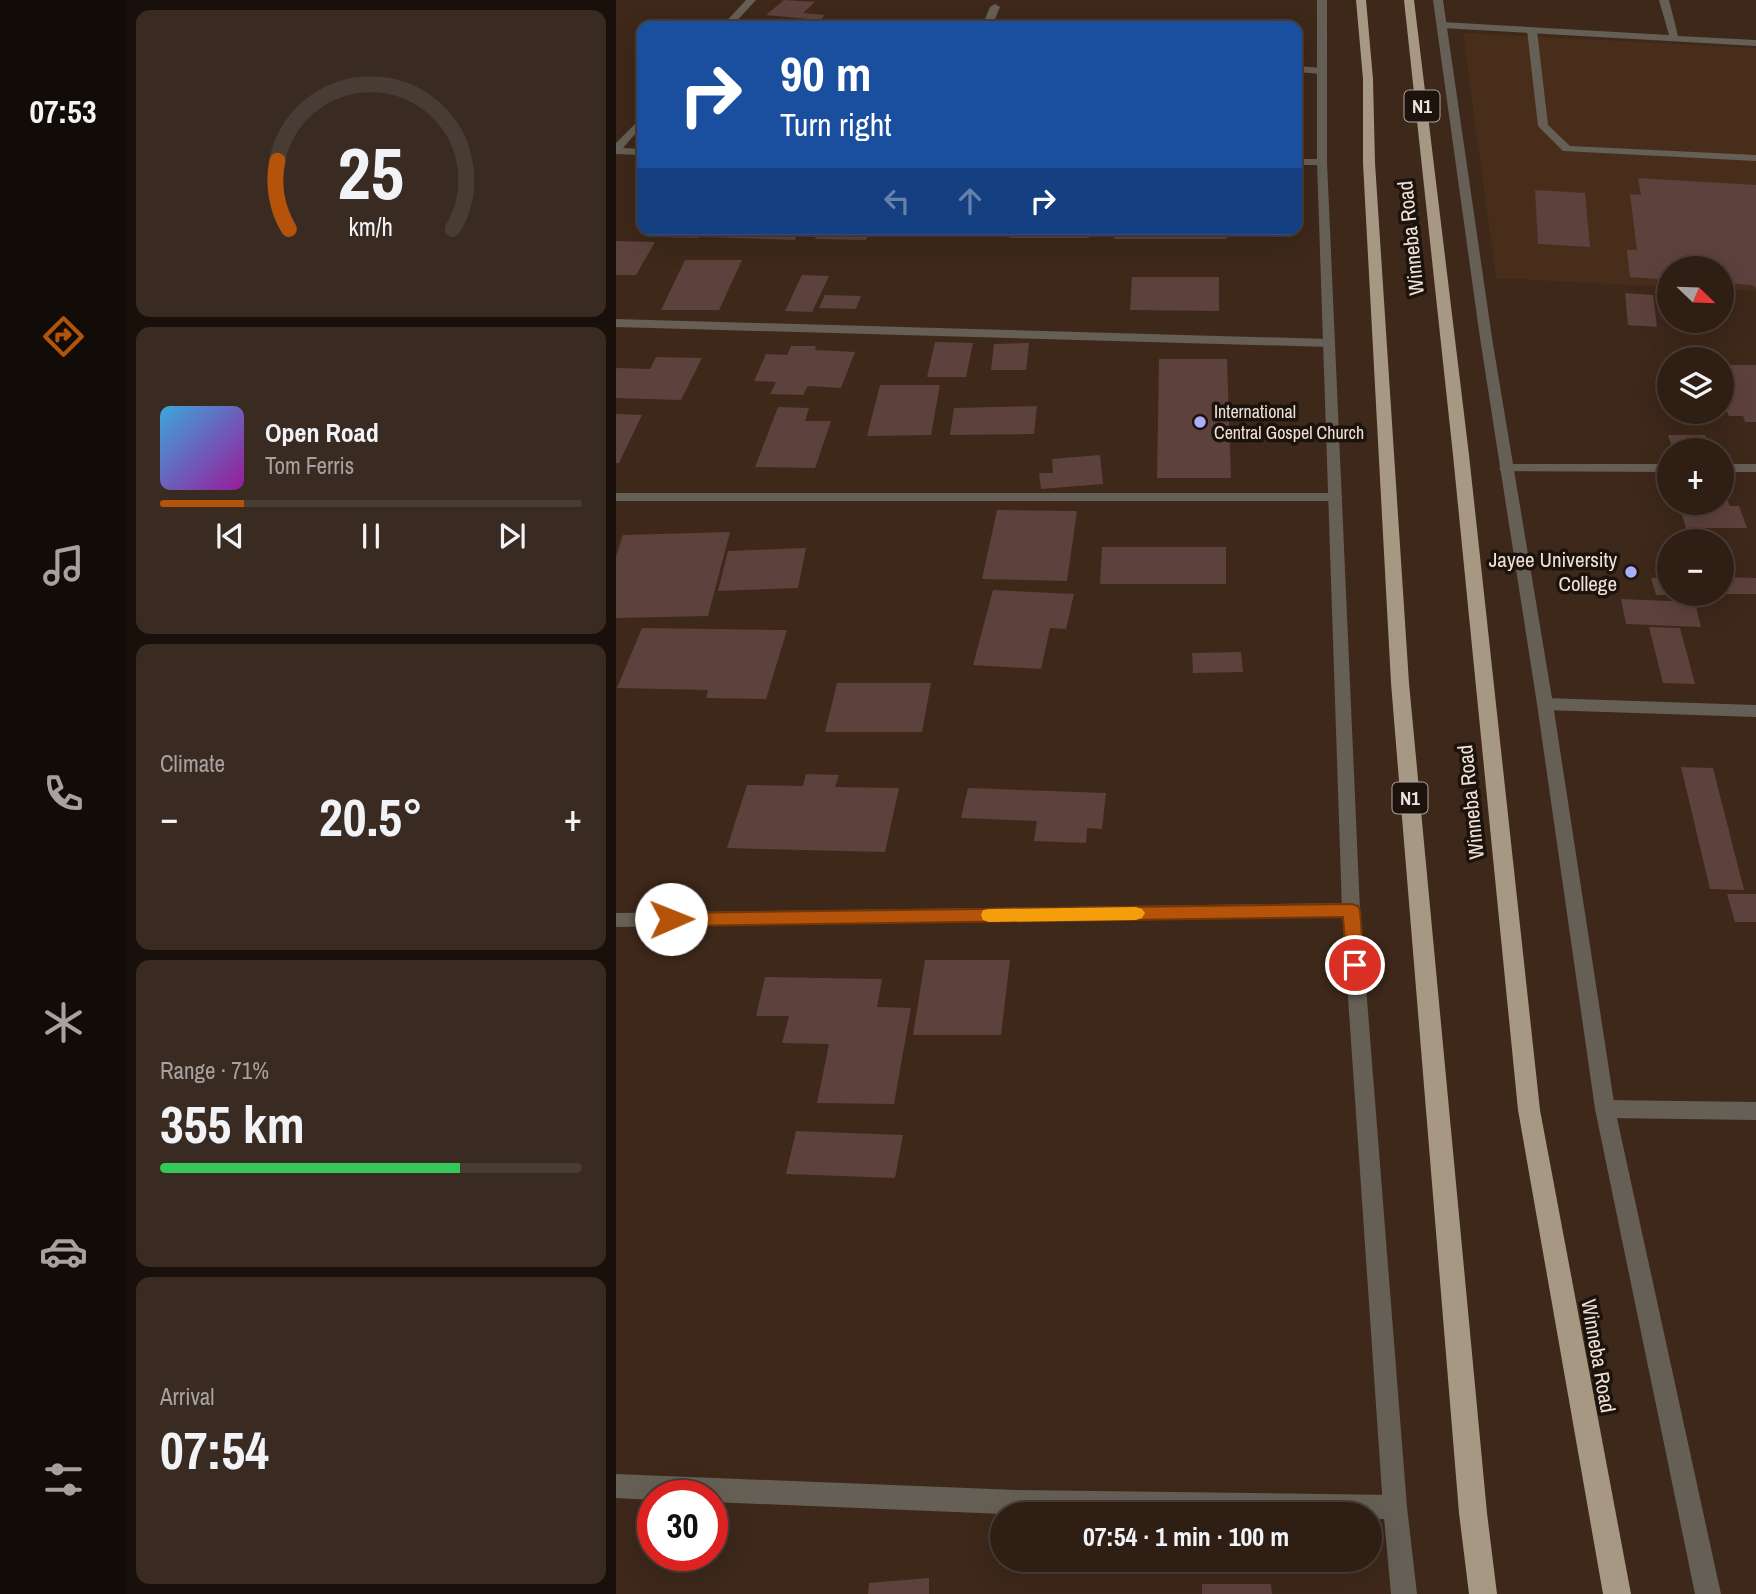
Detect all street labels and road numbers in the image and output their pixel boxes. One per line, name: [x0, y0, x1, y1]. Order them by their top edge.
road number: N1: [1404, 90, 1440, 122]
street label: Winneba Road: [1390, 179, 1431, 297]
street label: Winneba Road: [1450, 743, 1491, 861]
road number: N1: [1392, 782, 1428, 814]
street label: Winneba Road: [1574, 1297, 1623, 1415]

